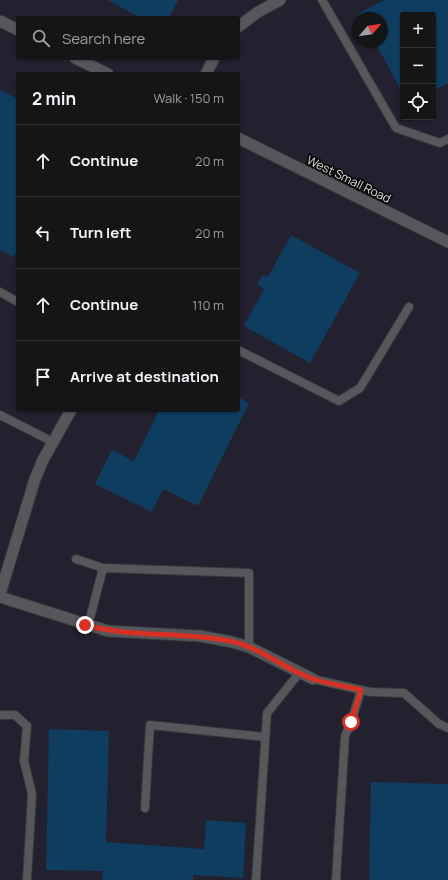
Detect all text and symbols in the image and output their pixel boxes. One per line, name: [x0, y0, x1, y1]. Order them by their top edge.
north arrow: [352, 12, 388, 48]
map controls: [400, 12, 436, 120]
button: +: [400, 12, 436, 48]
search box: [16, 16, 240, 60]
icon: search: [30, 27, 52, 49]
text: Search here: [62, 28, 145, 49]
button: −: [400, 48, 436, 84]
button: locate: [400, 84, 436, 120]
text: 2 min: [32, 87, 76, 110]
text: Walk · 150 m: [153, 89, 224, 107]
icon: ahead: [32, 150, 54, 172]
text: Continue: [70, 150, 138, 171]
street label: West Small Road: [304, 151, 394, 207]
text: 20 m: [195, 152, 224, 170]
icon: left: [32, 222, 54, 244]
text: Turn left: [70, 222, 132, 243]
text: 20 m: [195, 224, 224, 242]
icon: ahead: [32, 294, 54, 316]
text: Continue: [70, 294, 138, 315]
text: 110 m: [192, 296, 224, 314]
icon: arrive: [32, 366, 54, 388]
text: Arrive at destination: [70, 366, 219, 387]
route end: [76, 616, 94, 634]
route start: [342, 713, 360, 731]

